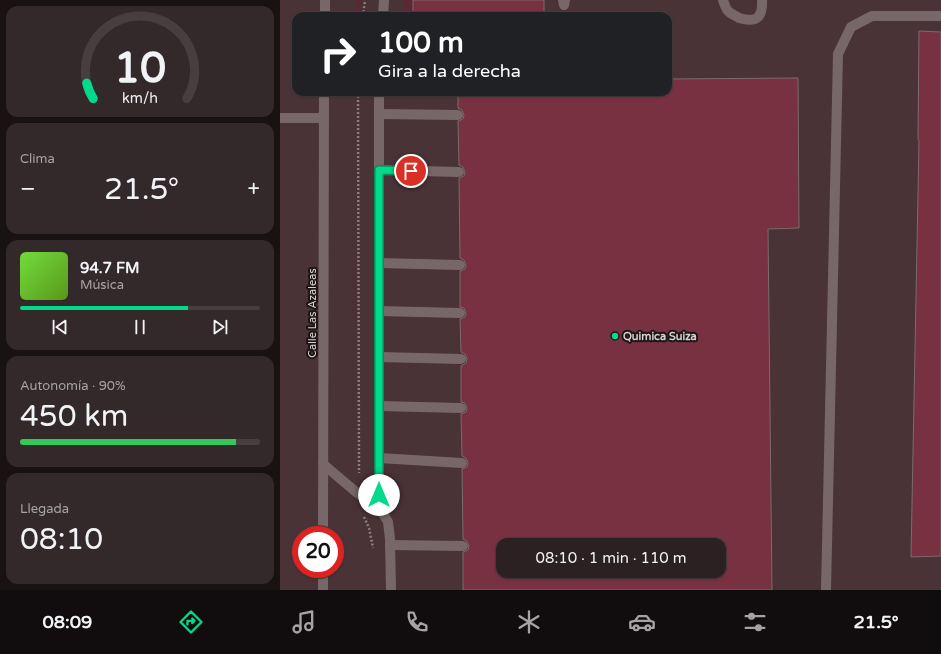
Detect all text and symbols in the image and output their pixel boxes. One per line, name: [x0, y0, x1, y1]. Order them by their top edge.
text: 100 m: [378, 26, 464, 60]
icon: right: [312, 28, 364, 80]
text: 10: [114, 44, 166, 94]
text: Gira a la derecha: [378, 60, 521, 82]
text: km/h: [122, 90, 158, 107]
text: Clima: [20, 151, 55, 167]
pin: [394, 154, 428, 188]
icon: arrive: [400, 160, 422, 182]
text: 21.5°: [104, 171, 179, 208]
text: −: [20, 176, 36, 202]
text: +: [248, 176, 260, 202]
text: 94.7 FM: [80, 259, 140, 277]
street label: Calle Las Azaleas: [306, 268, 319, 358]
text: Música: [80, 277, 124, 293]
icon: previous: [49, 316, 71, 338]
icon: pause: [129, 316, 151, 338]
icon: next: [209, 316, 231, 338]
place label: Quimica Suiza: [623, 330, 697, 343]
marker: Quimica Suiza: [610, 331, 620, 341]
text: Autonomía · 90%: [20, 378, 126, 394]
text: 450 km: [20, 398, 128, 435]
position arrow: [358, 474, 400, 516]
text: Llegada: [20, 501, 69, 517]
text: 08:10: [20, 521, 103, 558]
speed limit sign: 20: [292, 526, 344, 578]
text: 08:10 · 1 min · 110 m: [536, 549, 686, 567]
icon: directions: [177, 608, 205, 636]
icon: music: [290, 608, 318, 636]
icon: phone: [403, 608, 431, 636]
icon: climate: [515, 608, 543, 636]
icon: car: [628, 608, 656, 636]
icon: filters: [741, 608, 769, 636]
text: 08:09: [42, 611, 92, 633]
text: 21.5°: [854, 611, 899, 633]

